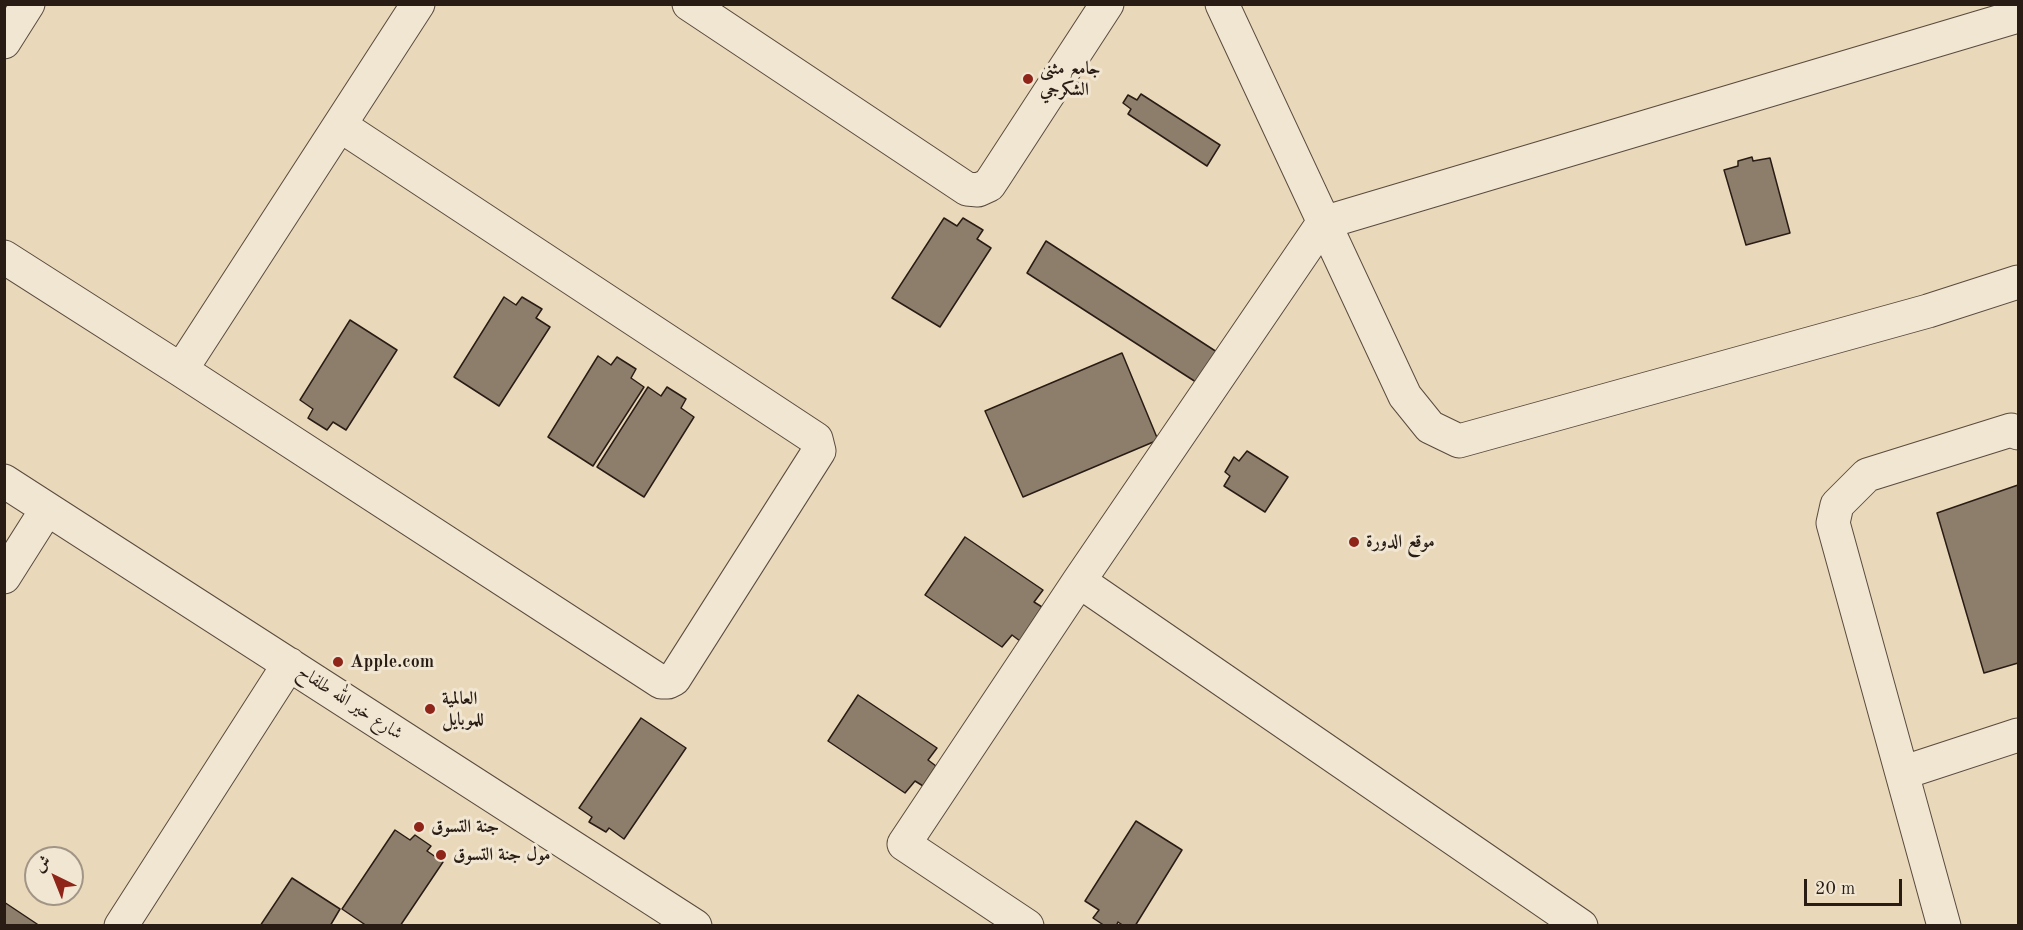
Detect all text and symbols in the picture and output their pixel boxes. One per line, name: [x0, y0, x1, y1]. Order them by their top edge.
place label: جامع مثنى الشكرجي: [1040, 58, 1100, 100]
marker: جامع مثنى الشكرجي: [1021, 72, 1035, 86]
place label: موقع الدورة: [1366, 531, 1435, 553]
marker: موقع الدورة: [1347, 535, 1361, 549]
place label: Apple.com: [350, 651, 434, 673]
marker: Apple.com: [331, 655, 345, 669]
street label: شارع خير الله طلفاح: [293, 661, 407, 745]
place label: العالمية للموبايل: [442, 688, 484, 730]
marker: العالمية للموبايل: [423, 702, 437, 716]
place label: جنة التسوق: [431, 816, 499, 838]
marker: جنة التسوق: [412, 820, 426, 834]
place label: مول جنة التسوق: [453, 844, 550, 866]
north arrow: [24, 846, 84, 906]
marker: مول جنة التسوق: [434, 848, 448, 862]
text: ش: [32, 853, 54, 876]
scale bar: [1807, 867, 1904, 905]
text: 20 m: [1815, 880, 1855, 898]

